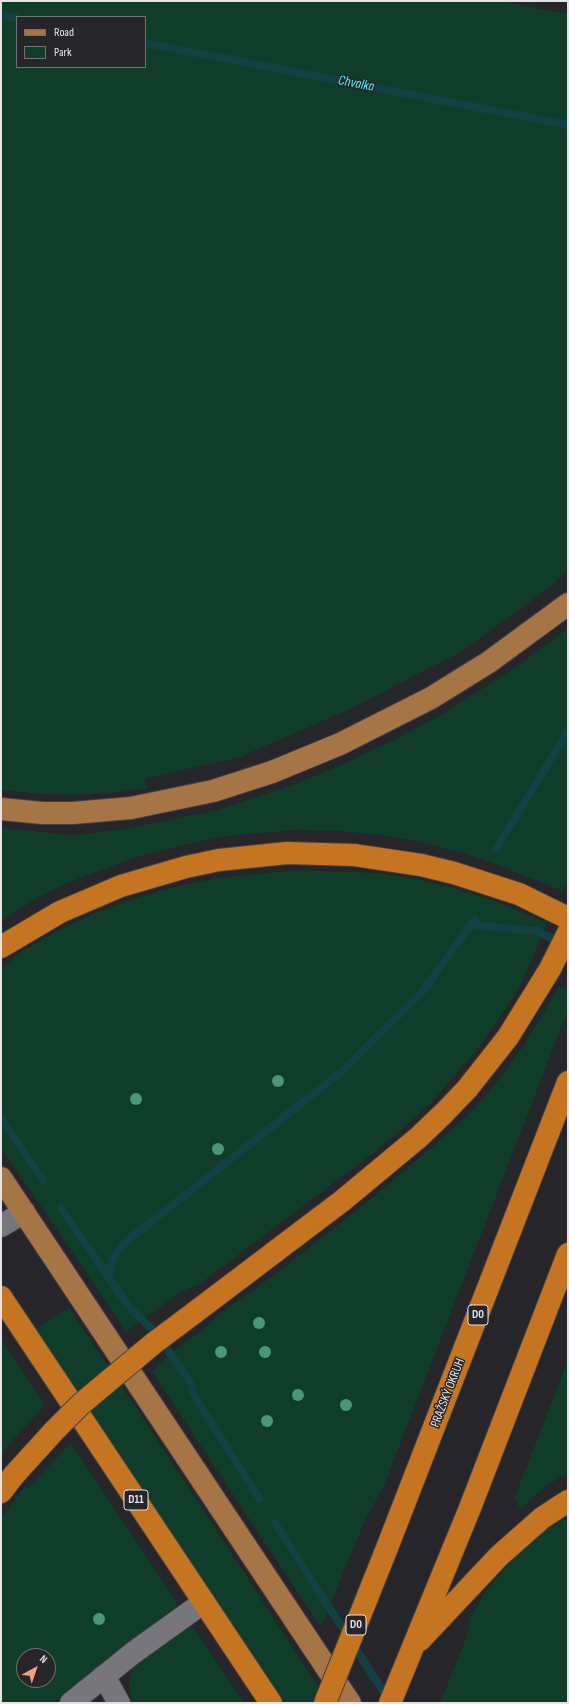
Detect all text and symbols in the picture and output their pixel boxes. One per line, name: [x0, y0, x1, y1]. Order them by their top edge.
legend: [16, 16, 146, 68]
text: Road: [54, 25, 74, 40]
text: Park: [54, 45, 72, 60]
water label: Chvalka: [336, 72, 376, 96]
road number: D0: [468, 1305, 488, 1325]
street label: PRAŽSKÝ OKRUH: [428, 1356, 468, 1430]
road number: D11: [124, 1490, 148, 1510]
road number: D0: [346, 1615, 366, 1635]
north arrow: [16, 1648, 56, 1688]
text: N: [37, 1652, 50, 1666]

